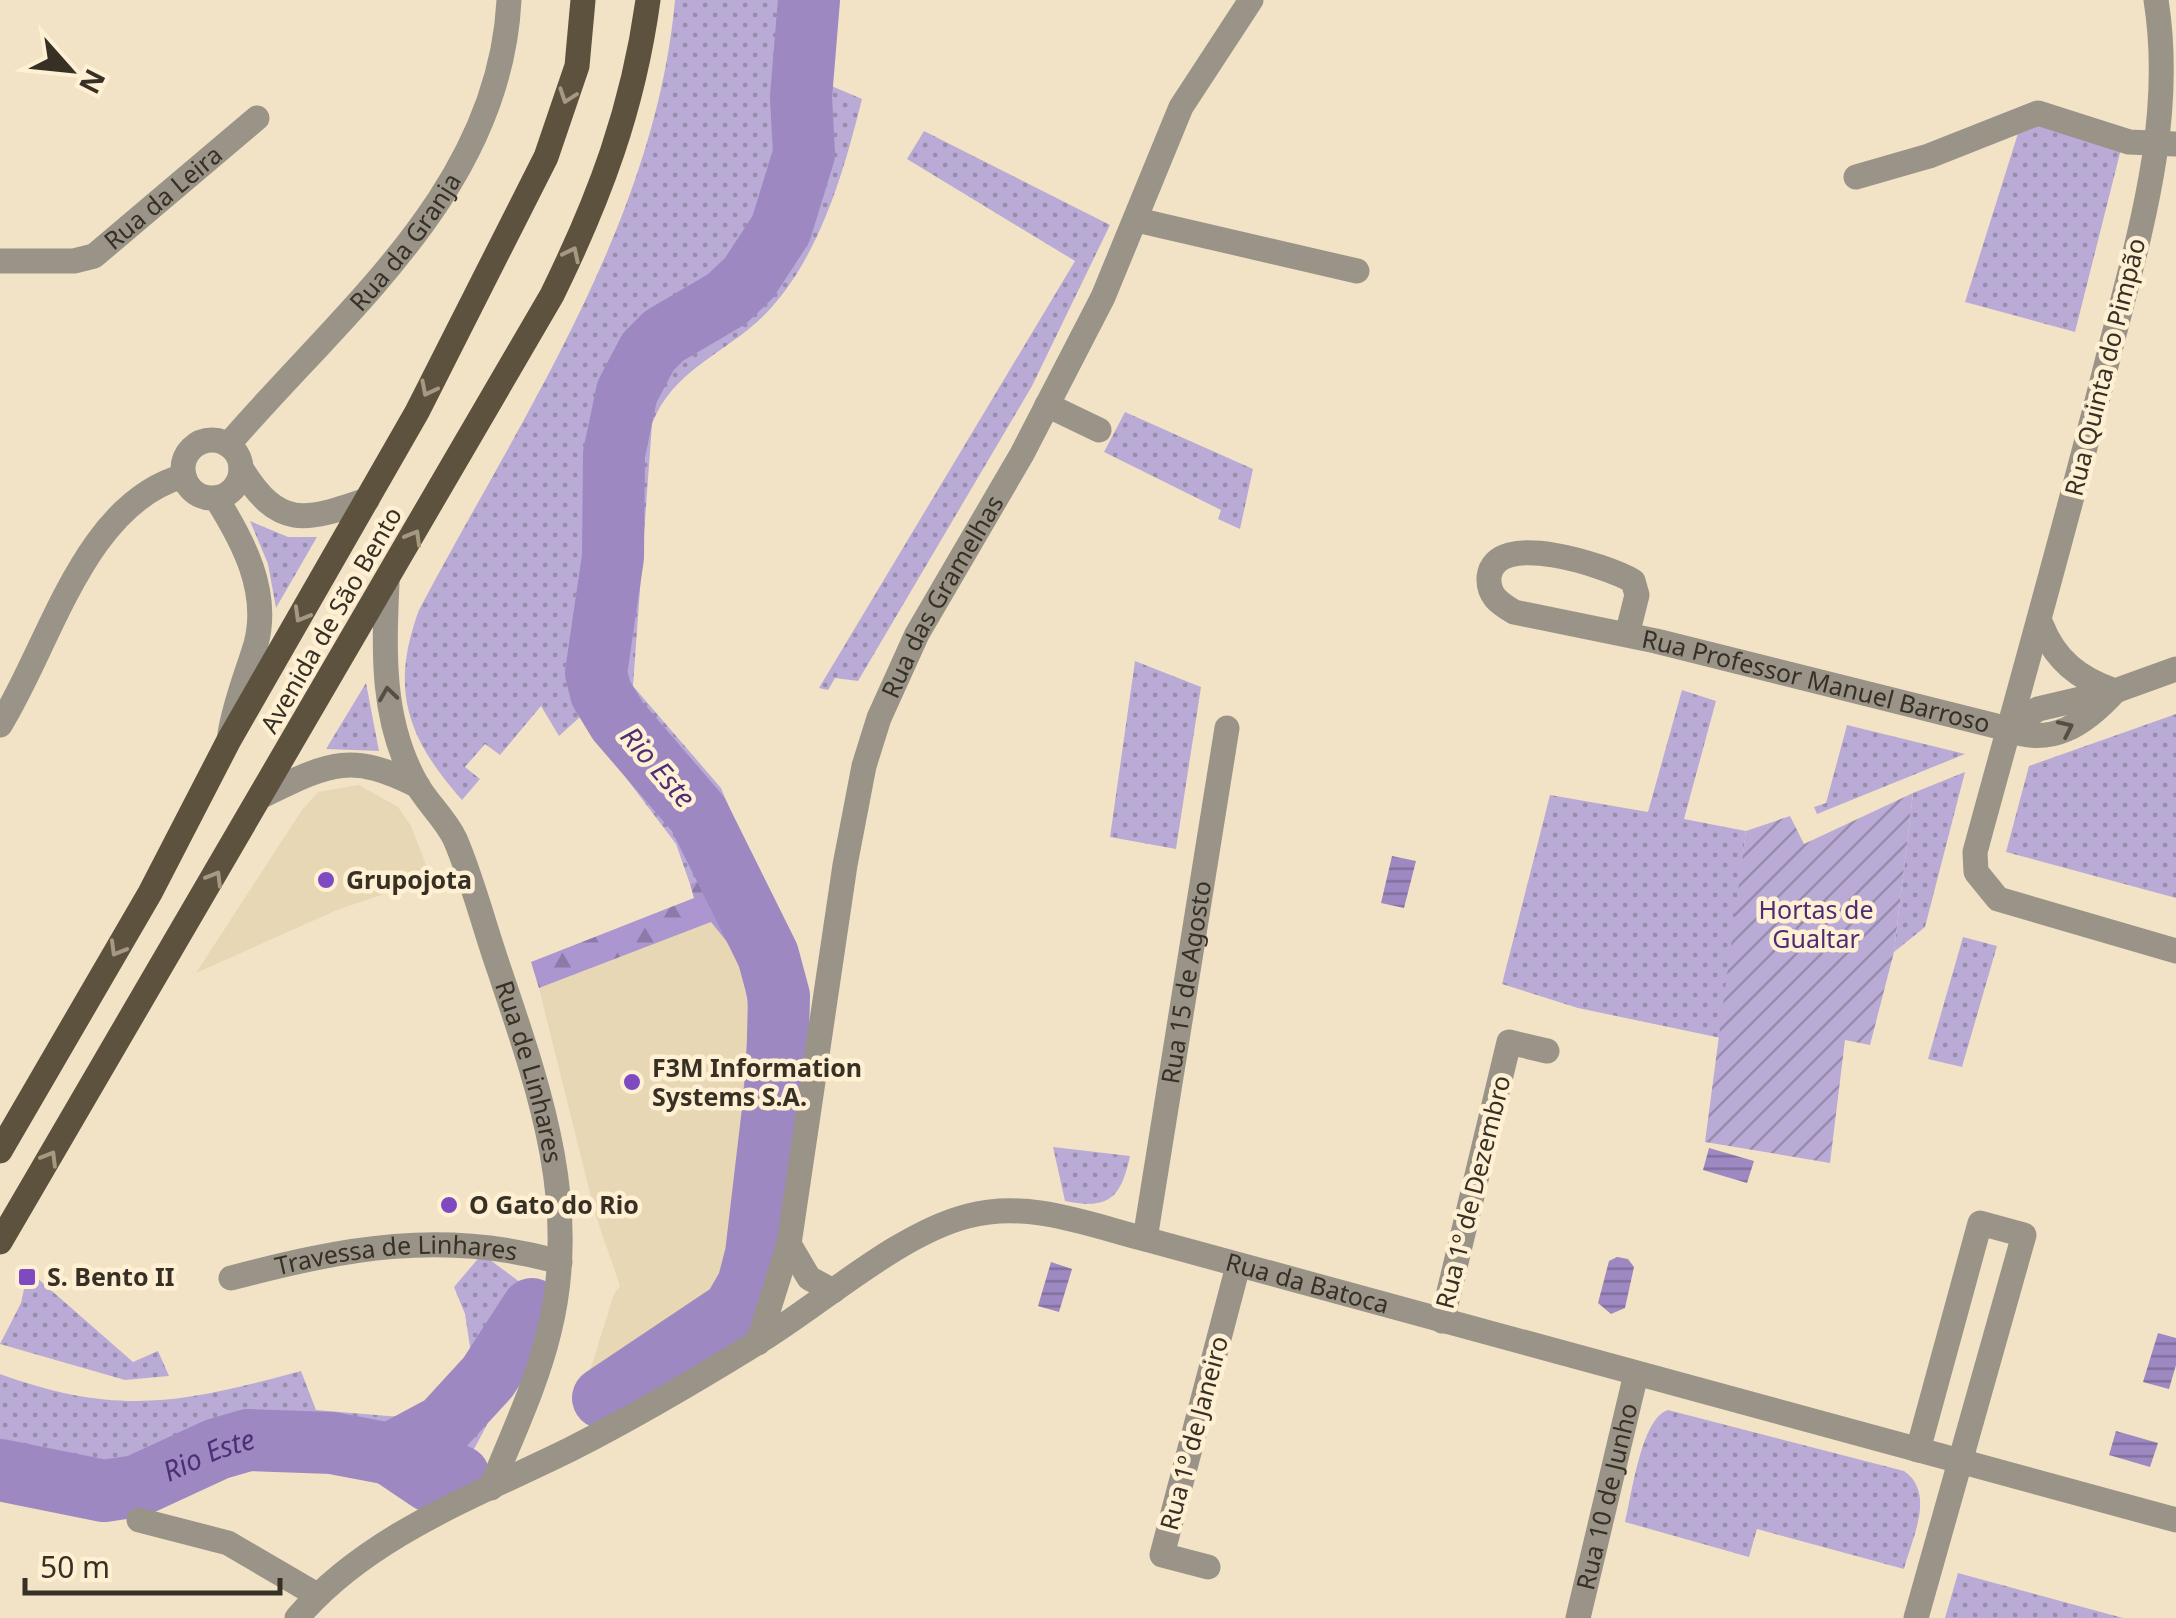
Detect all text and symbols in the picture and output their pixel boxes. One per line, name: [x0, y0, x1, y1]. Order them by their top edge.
north arrow: [20, 20, 120, 120]
text: N: [71, 63, 115, 101]
one-way arrow: [558, 86, 578, 103]
street label: Rua da Leira: [96, 137, 229, 257]
street label: Rua da Granja: [341, 166, 468, 318]
street label: Rua Quinta do Pimpão: [2056, 234, 2153, 499]
one-way arrow: [560, 246, 580, 264]
one-way arrow: [421, 378, 440, 396]
street label: Rua das Gramelhas: [872, 488, 1011, 703]
street label: Avenida de São Bento: [251, 500, 409, 739]
one-way arrow: [401, 530, 421, 548]
one-way arrow: [293, 604, 313, 622]
street label: Rua Professor Manuel Barroso: [1639, 621, 1994, 740]
one-way arrow: [378, 686, 399, 702]
water label: Rio Este: [613, 718, 705, 815]
one-way arrow: [2056, 720, 2074, 740]
place label: Grupojota: [346, 862, 472, 896]
marker: Grupojota: [315, 869, 337, 891]
one-way arrow: [203, 871, 222, 889]
street label: Rua 15 de Agosto: [1152, 878, 1218, 1086]
park label: Hortas de Gualtar: [1759, 892, 1873, 955]
one-way arrow: [110, 938, 129, 956]
street label: Rua de Linhares: [488, 976, 571, 1165]
place label: F3M Information Systems S.A.: [652, 1050, 862, 1113]
marker: F3M Information Systems S.A.: [621, 1071, 643, 1093]
street label: Rua 1º de Dezembro: [1427, 1072, 1517, 1312]
one-way arrow: [37, 1151, 57, 1169]
place label: O Gato do Rio: [469, 1187, 639, 1221]
marker: O Gato do Rio: [438, 1194, 460, 1216]
street label: Travessa de Linhares: [271, 1227, 520, 1282]
street label: Rua da Batoca: [1222, 1244, 1393, 1321]
place label: S. Bento II: [47, 1259, 175, 1293]
marker: S. Bento II: [16, 1266, 38, 1288]
street label: Rua 1º de Janeiro: [1151, 1332, 1235, 1533]
street label: Rua 10 de Junho: [1567, 1399, 1645, 1593]
water label: Rio Este: [156, 1419, 259, 1490]
scale bar: [25, 1533, 280, 1595]
text: 50 m: [40, 1546, 110, 1587]

